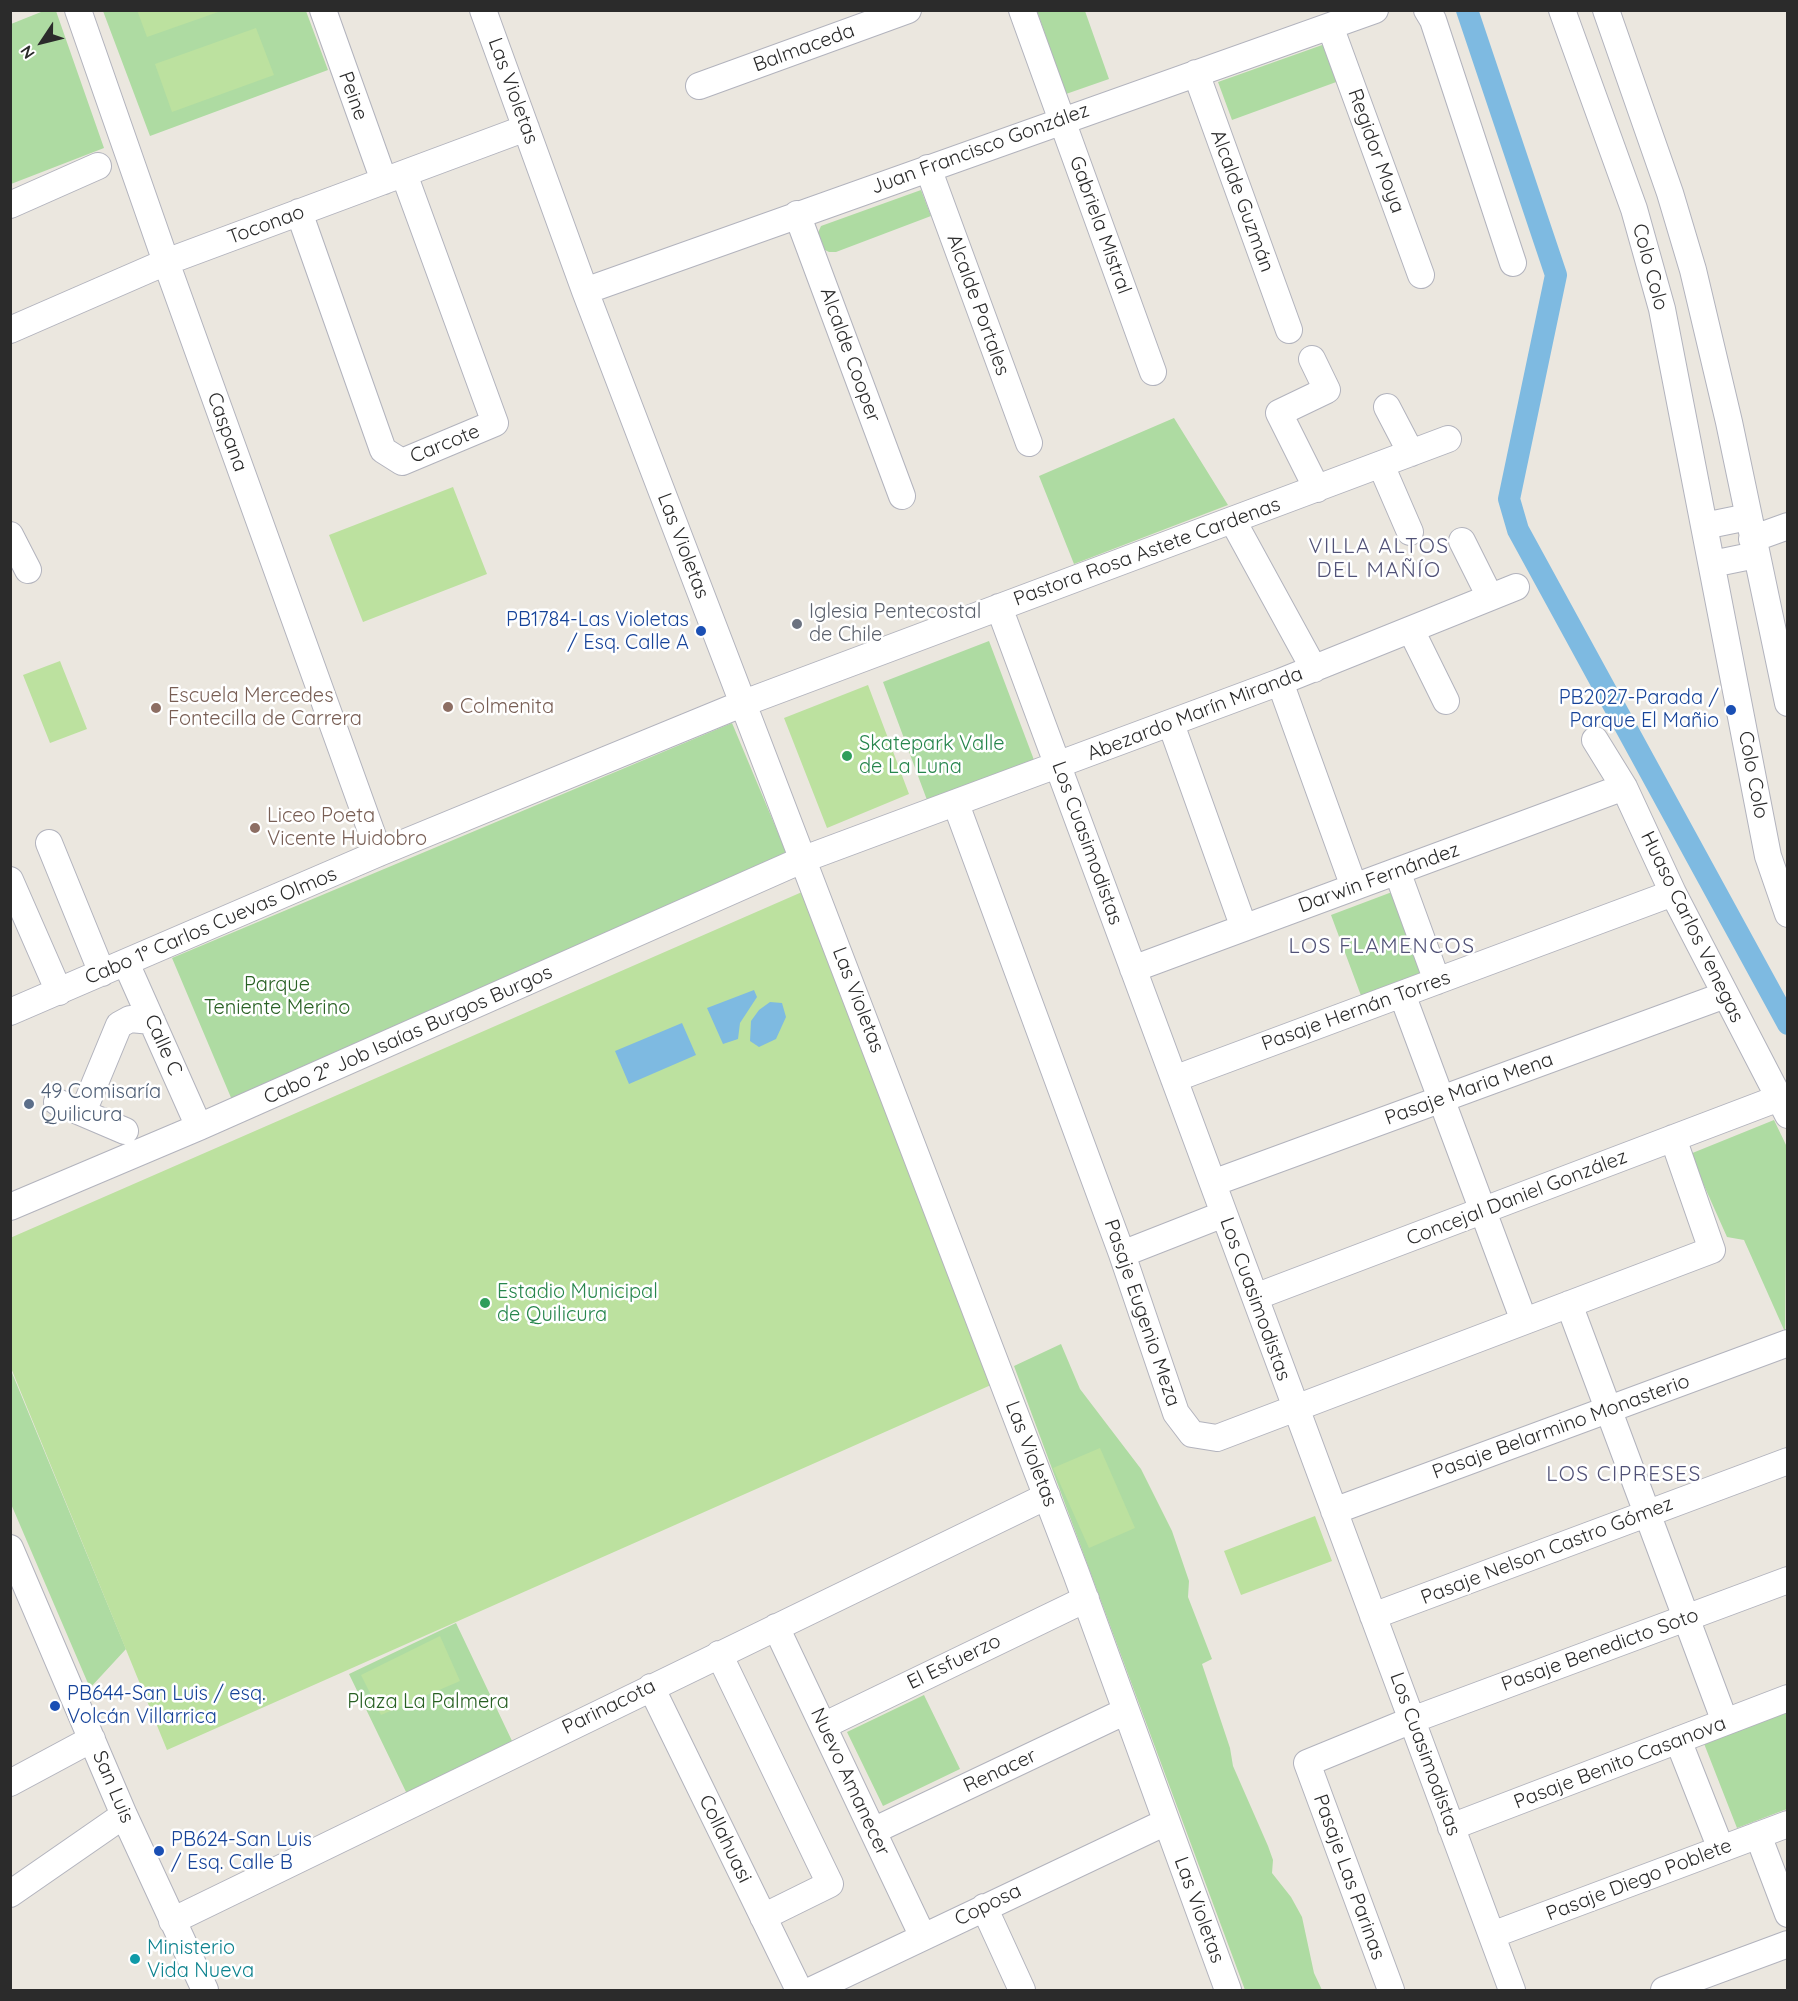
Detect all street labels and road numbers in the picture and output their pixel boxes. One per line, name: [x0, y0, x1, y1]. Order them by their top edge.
street label: Balmaceda: [750, 19, 858, 77]
street label: Las Violetas: [483, 35, 543, 147]
street label: Peine: [333, 68, 373, 124]
street label: Regidor Moya: [1342, 85, 1410, 217]
street label: Juan Francisco González: [868, 98, 1092, 200]
street label: Alcalde Guzmán: [1205, 126, 1279, 276]
street label: Gabriela Mistral: [1064, 153, 1136, 297]
street label: Toconao: [224, 200, 308, 250]
street label: Colo Colo: [1627, 221, 1673, 313]
street label: Alcalde Portales: [941, 231, 1015, 379]
street label: Alcalde Cooper: [815, 284, 885, 426]
street label: Caspana: [202, 389, 252, 475]
street label: Carcote: [407, 419, 483, 469]
street label: Las Violetas: [652, 490, 714, 602]
street label: Pastora Rosa Astete Cardenas: [1010, 492, 1284, 612]
street label: Abezardo Marín Miranda: [1084, 662, 1306, 766]
street label: Colo Colo: [1733, 729, 1773, 821]
street label: Los Cuasimodistas: [1046, 758, 1128, 928]
street label: Huaso Carlos Venegas: [1635, 827, 1749, 1027]
street label: Darwin Fernández: [1295, 838, 1463, 918]
street label: Cabo 1° Carlos Cuevas Olmos: [81, 862, 341, 990]
street label: Las Violetas: [827, 944, 889, 1056]
street label: Cabo 2° Job Isaías Burgos Burgos: [260, 960, 556, 1110]
street label: Pasaje Hernán Torres: [1258, 966, 1454, 1056]
street label: Calle C: [139, 1011, 187, 1079]
street label: Pasaje Maria Mena: [1381, 1047, 1557, 1131]
street label: Concejal Daniel González: [1403, 1145, 1631, 1251]
street label: Los Cuasimodistas: [1214, 1214, 1296, 1384]
street label: Pasaje Eugenio Meza: [1099, 1216, 1185, 1410]
street label: Pasaje Belarmino Monasterio: [1429, 1369, 1693, 1485]
street label: Las Violetas: [1000, 1398, 1062, 1510]
street label: Pasaje Nelson Castro Gómez: [1418, 1492, 1676, 1610]
street label: Pasaje Benedicto Soto: [1498, 1603, 1702, 1697]
street label: El Esfuerzo: [903, 1629, 1005, 1695]
street label: Los Cuasimodistas: [1384, 1669, 1466, 1839]
street label: Parinacota: [558, 1674, 660, 1740]
street label: Nuevo Amanecer: [805, 1704, 895, 1860]
street label: Pasaje Benito Casanova: [1511, 1711, 1729, 1815]
street label: Renacer: [960, 1744, 1040, 1798]
street label: San Luis: [87, 1747, 139, 1827]
street label: Collahuasi: [693, 1791, 757, 1887]
street label: Pasaje Las Parinas: [1308, 1791, 1390, 1963]
street label: Pasaje Diego Poblete: [1543, 1834, 1735, 1926]
street label: Las Violetas: [1169, 1854, 1229, 1966]
street label: Coposa: [951, 1879, 1025, 1931]

